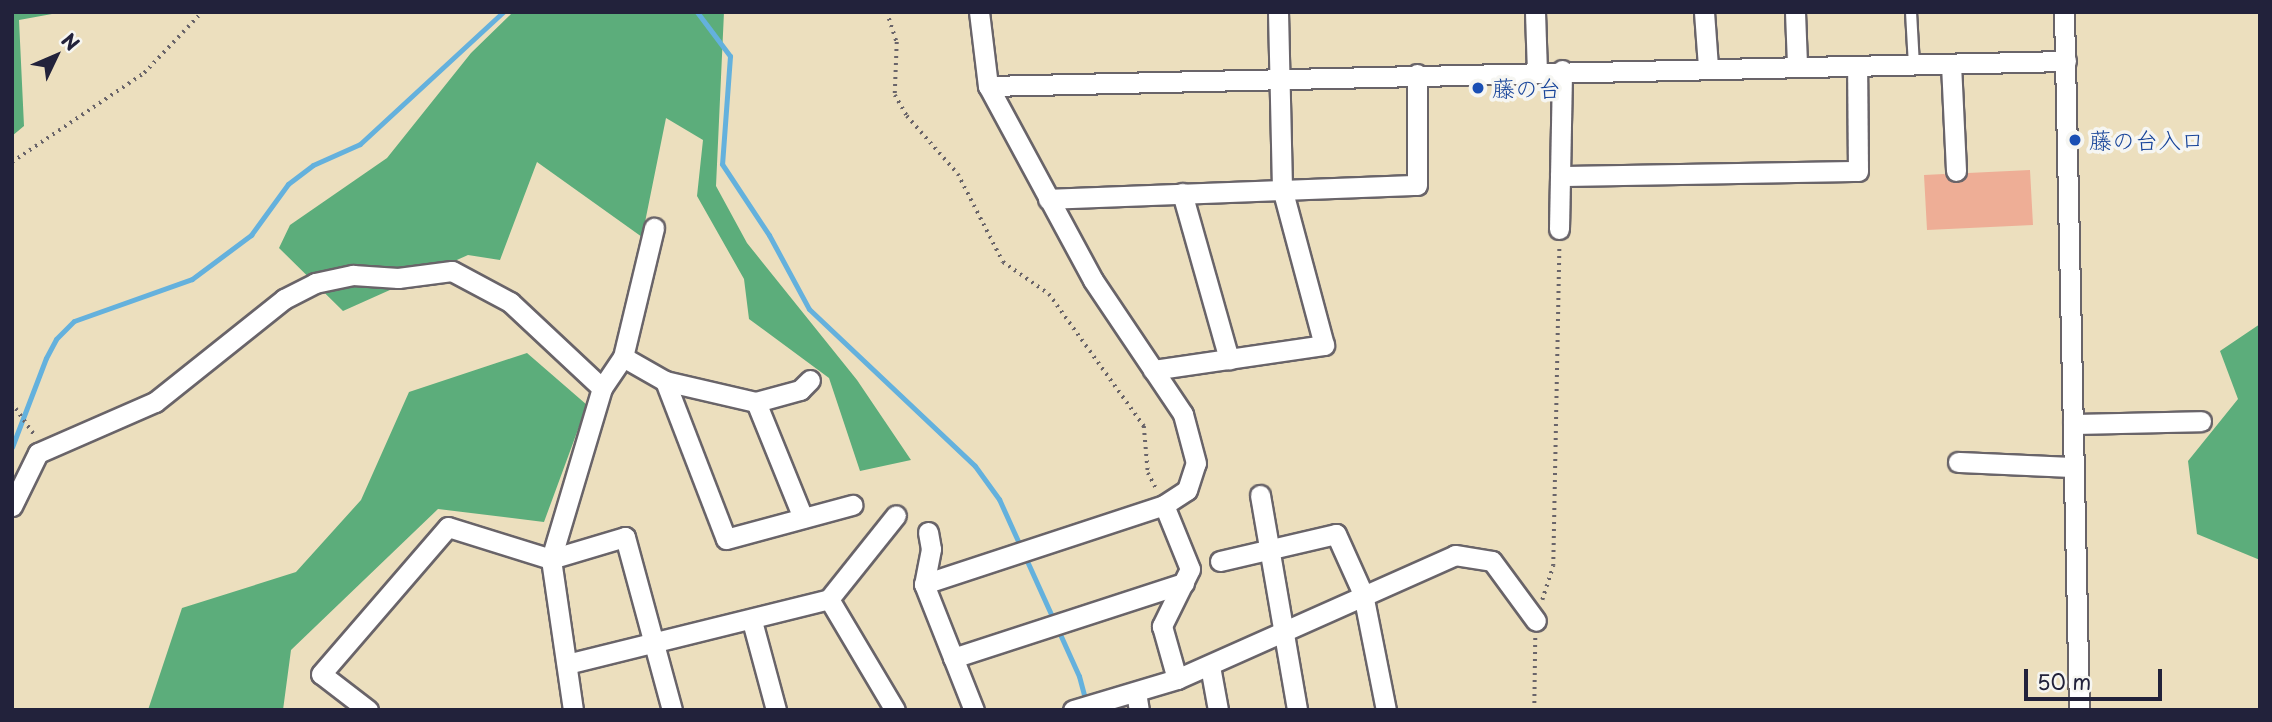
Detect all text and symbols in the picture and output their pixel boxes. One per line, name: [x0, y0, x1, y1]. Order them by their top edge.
north arrow: [21, 21, 91, 91]
text: N: [56, 26, 86, 57]
place label: 藤の台: [1492, 74, 1561, 102]
marker: 藤の台: [1470, 80, 1486, 96]
place label: 藤の台入口: [2089, 126, 2204, 154]
marker: 藤の台入口: [2067, 132, 2083, 148]
scale bar: [2027, 656, 2165, 700]
text: 50 m: [2037, 665, 2091, 697]

